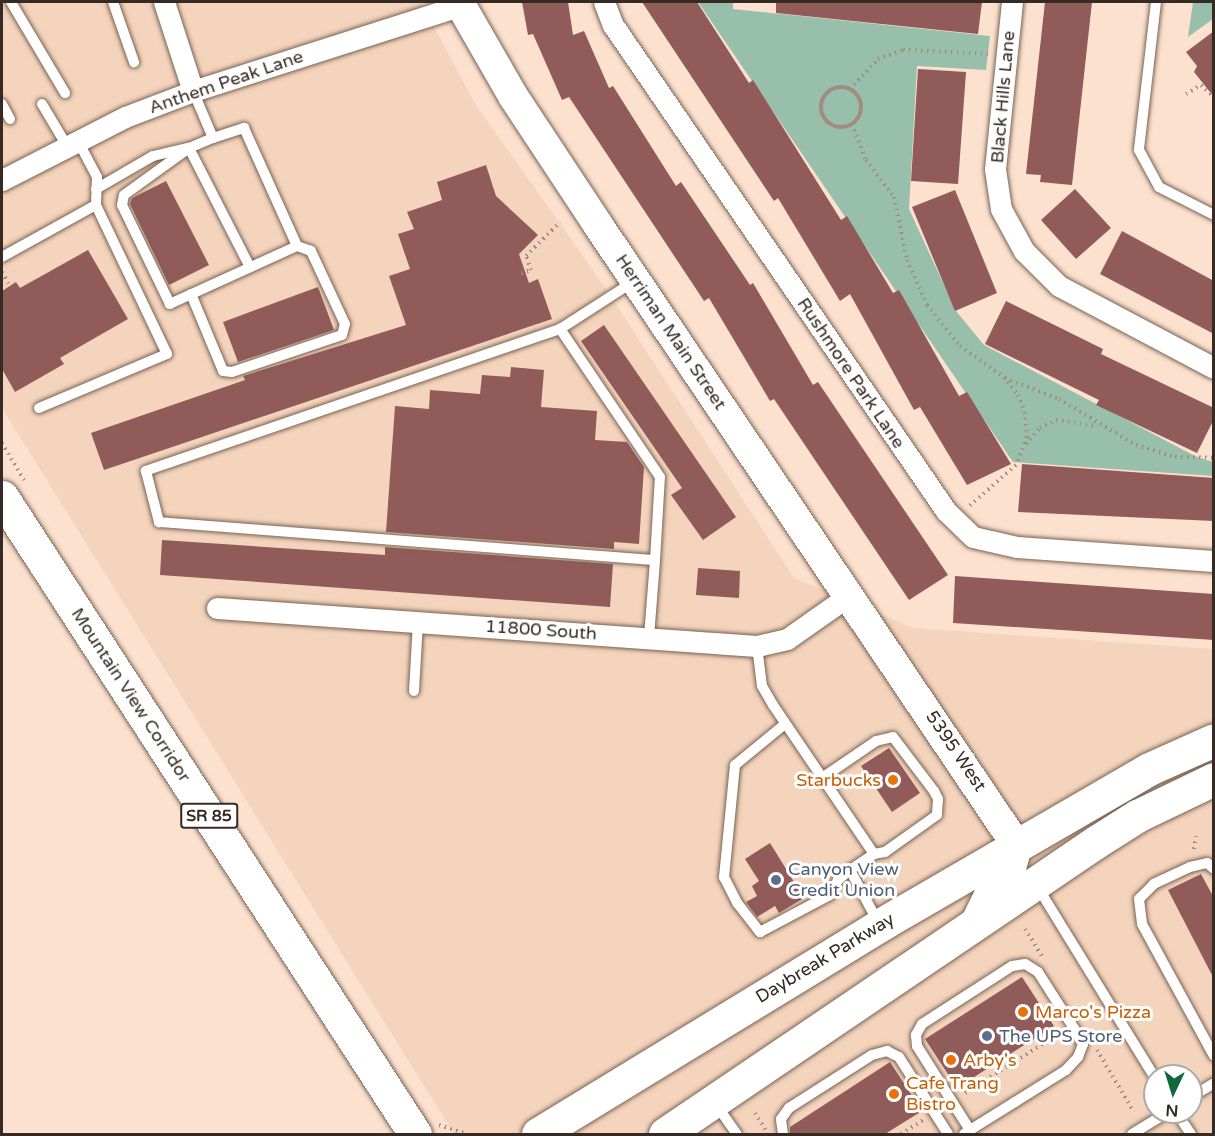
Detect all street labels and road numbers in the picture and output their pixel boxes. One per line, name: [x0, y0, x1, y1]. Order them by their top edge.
street label: Black Hills Lane: [986, 30, 1020, 164]
street label: Anthem Peak Lane: [146, 45, 306, 119]
street label: Herriman Main Street: [611, 250, 731, 414]
street label: Rushmore Park Lane: [793, 294, 909, 452]
street label: Mountain View Corridor: [67, 604, 195, 786]
street label: 11800 South: [484, 615, 598, 645]
street label: 5395 West: [921, 706, 991, 796]
road number: SR 85: [179, 803, 239, 829]
street label: Daybreak Parkway: [752, 908, 898, 1008]

